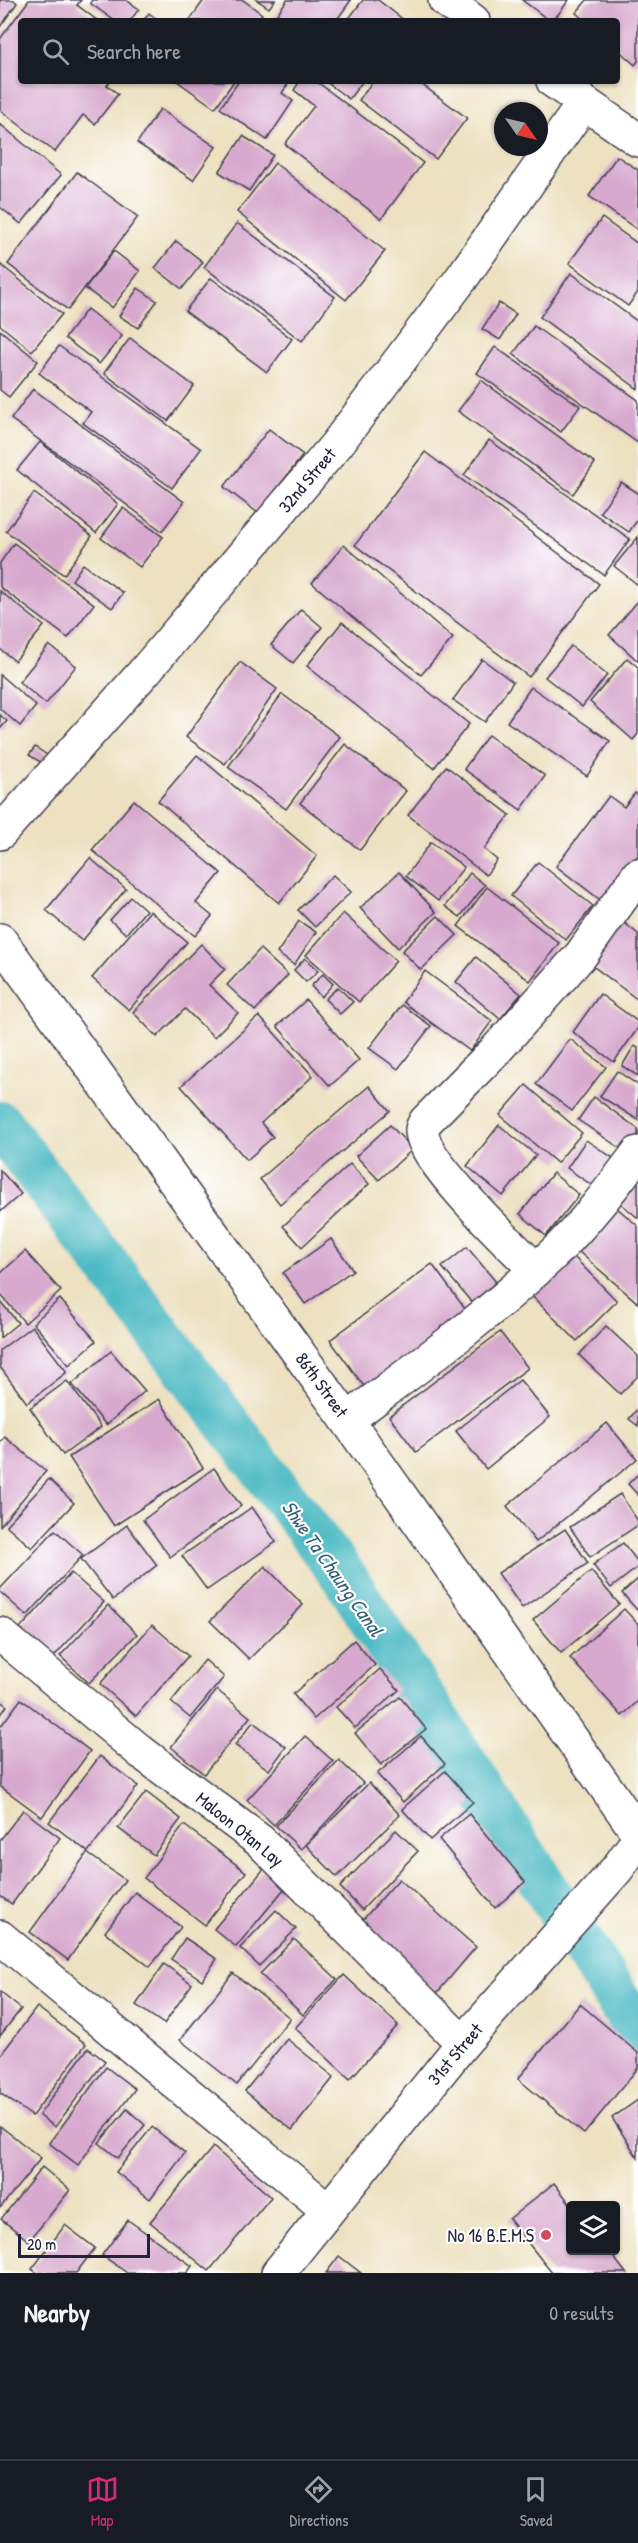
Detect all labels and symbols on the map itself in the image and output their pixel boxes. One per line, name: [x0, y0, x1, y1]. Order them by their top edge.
north arrow: [494, 102, 548, 156]
street label: 32nd Street: [272, 442, 342, 518]
street label: 86th Street: [290, 1347, 355, 1423]
water label: Shwe Ta Chaung Canal: [275, 1495, 391, 1643]
street label: Maloon Otan Lay: [191, 1786, 289, 1872]
street label: 31st Street: [422, 2017, 489, 2090]
place label: No 16 B.E.M.S: [448, 2223, 534, 2248]
marker: No 16 B.E.M.S: [539, 2228, 553, 2242]
scale bar: [18, 2231, 150, 2258]

